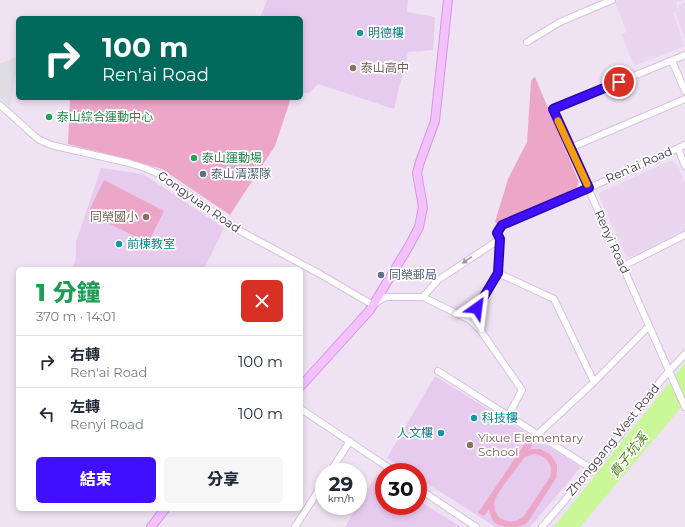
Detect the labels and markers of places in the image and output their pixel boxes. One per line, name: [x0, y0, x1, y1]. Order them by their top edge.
place label: 明德樓: [368, 25, 404, 40]
marker: 明德樓: [355, 28, 365, 38]
place label: 泰山高中: [361, 60, 409, 75]
marker: 泰山高中: [348, 63, 358, 73]
pin: [602, 65, 636, 99]
place label: 泰山綜合運動中心: [57, 109, 153, 124]
marker: 泰山綜合運動中心: [44, 112, 54, 122]
place label: 泰山運動場: [202, 150, 262, 165]
marker: 泰山運動場: [189, 153, 199, 163]
place label: 泰山清潔隊: [211, 166, 271, 181]
marker: 泰山清潔隊: [198, 169, 208, 179]
place label: 同榮國小: [90, 209, 138, 224]
marker: 同榮國小: [141, 212, 151, 222]
place label: 前棟教室: [127, 236, 175, 251]
marker: 前棟教室: [114, 239, 124, 249]
place label: 同榮郵局: [389, 267, 437, 282]
marker: 同榮郵局: [376, 270, 386, 280]
place label: 科技樓: [482, 410, 518, 425]
marker: 科技樓: [469, 413, 479, 423]
place label: 人文樓: [397, 425, 433, 440]
marker: 人文樓: [436, 428, 446, 438]
place label: Yixue Elementary School: [478, 430, 583, 459]
marker: Yixue Elementary School: [465, 440, 475, 450]

